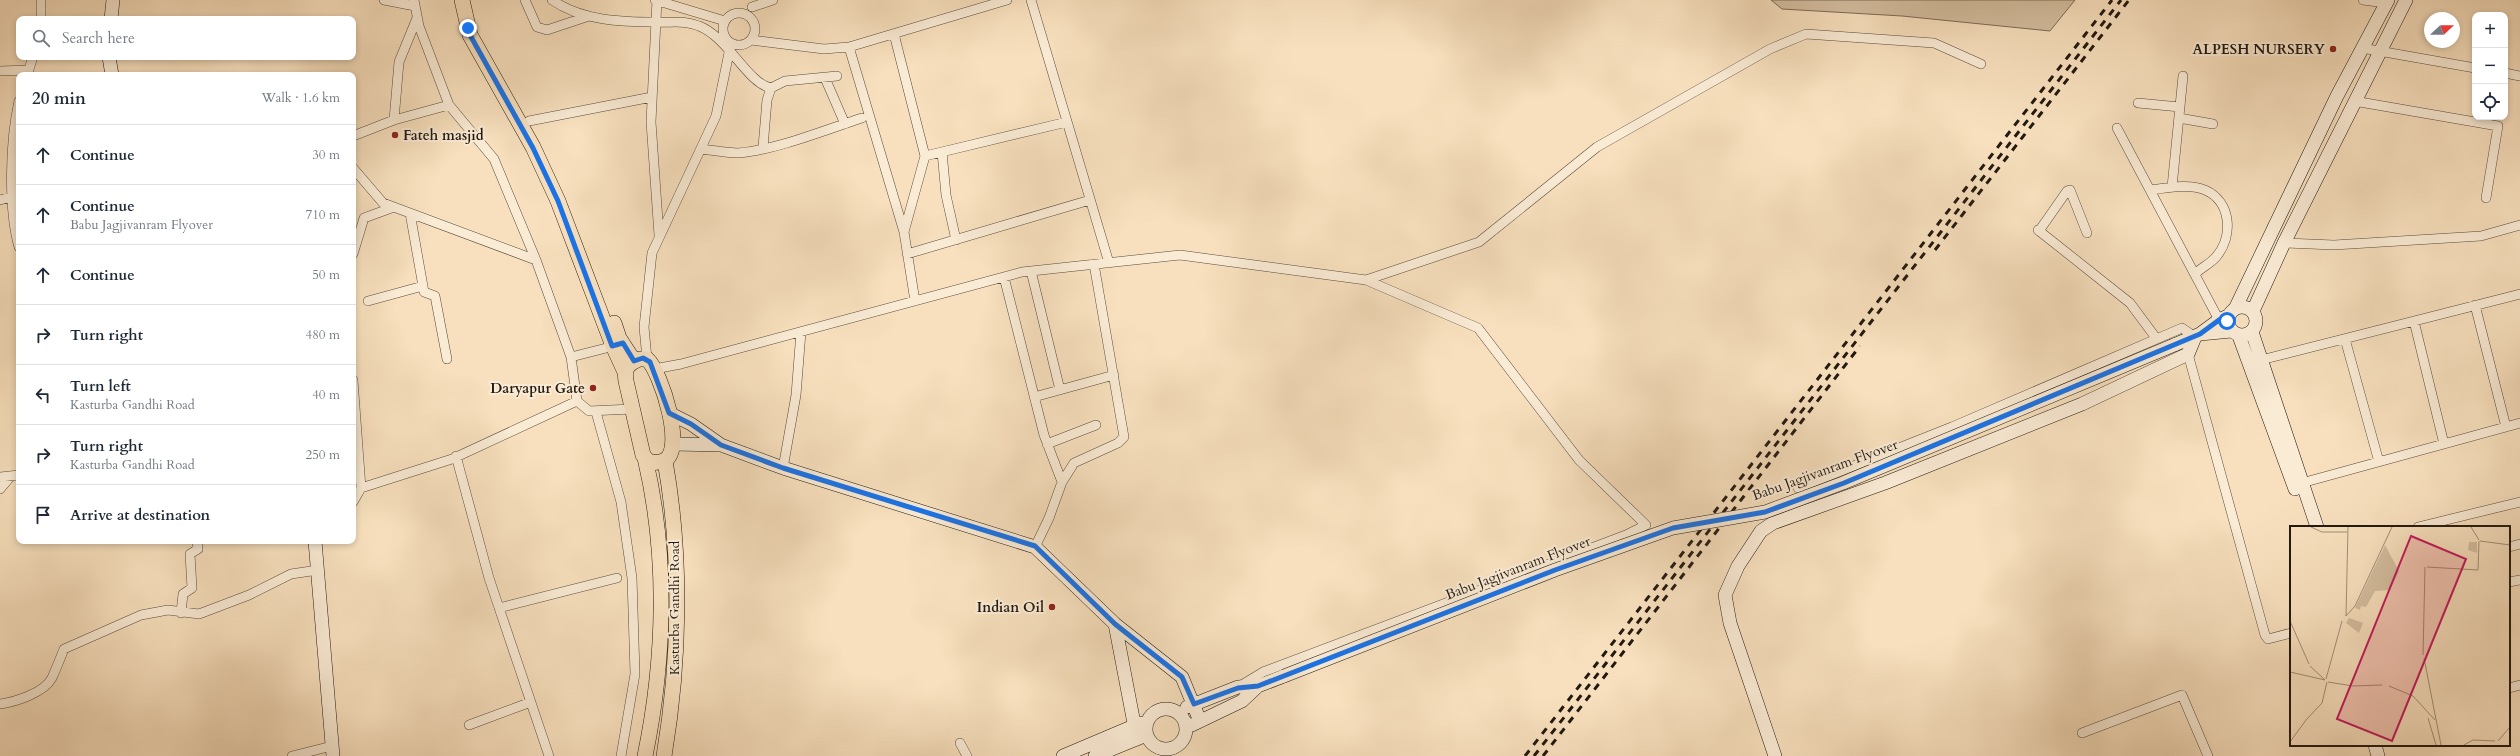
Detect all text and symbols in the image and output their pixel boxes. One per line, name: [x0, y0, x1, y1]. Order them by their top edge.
north arrow: [2424, 12, 2460, 48]
map controls: [2472, 12, 2508, 120]
button: +: [2472, 12, 2508, 48]
search box: [16, 16, 356, 60]
route end: [459, 19, 477, 37]
icon: search: [30, 27, 52, 49]
text: Search here: [62, 28, 135, 48]
place label: ALPESH NURSERY: [2192, 40, 2326, 59]
marker: ALPESH NURSERY: [2328, 44, 2338, 54]
button: −: [2472, 48, 2508, 84]
button: locate: [2472, 84, 2508, 120]
text: 20 min: [32, 87, 86, 110]
text: Walk · 1.6 km: [261, 89, 340, 107]
place label: Fateh masjid: [403, 126, 484, 145]
marker: Fateh masjid: [390, 130, 400, 140]
icon: ahead: [32, 144, 54, 166]
text: Continue: [70, 145, 135, 165]
text: 30 m: [312, 146, 340, 164]
text: Continue: [70, 196, 135, 216]
icon: ahead: [32, 204, 54, 226]
text: 710 m: [306, 206, 340, 224]
text: Babu Jagjivanram Flyover: [70, 216, 213, 234]
icon: ahead: [32, 264, 54, 286]
text: Continue: [70, 265, 135, 285]
text: 50 m: [312, 266, 340, 284]
route start: [2218, 312, 2236, 330]
icon: right: [32, 324, 54, 346]
text: Turn right: [70, 325, 143, 345]
text: 480 m: [306, 326, 340, 344]
text: Turn left: [70, 376, 131, 396]
place label: Daryapur Gate: [490, 379, 585, 398]
marker: Daryapur Gate: [588, 383, 598, 393]
icon: left: [32, 384, 54, 406]
text: 40 m: [312, 386, 340, 404]
text: Kasturba Gandhi Road: [70, 396, 195, 414]
street label: Babu Jagjivanram Flyover: [1749, 434, 1901, 505]
text: Turn right: [70, 436, 143, 456]
icon: right: [32, 444, 54, 466]
text: 250 m: [306, 446, 340, 464]
text: Kasturba Gandhi Road: [70, 456, 195, 474]
icon: arrive: [32, 504, 54, 526]
text: Arrive at destination: [70, 505, 210, 525]
inset map: [2290, 526, 2510, 746]
street label: Babu Jagjivanram Flyover: [1443, 531, 1594, 604]
street label: Kasturba Gandhi Road: [665, 540, 684, 675]
place label: Indian Oil: [977, 598, 1044, 617]
marker: Indian Oil: [1047, 602, 1057, 612]

